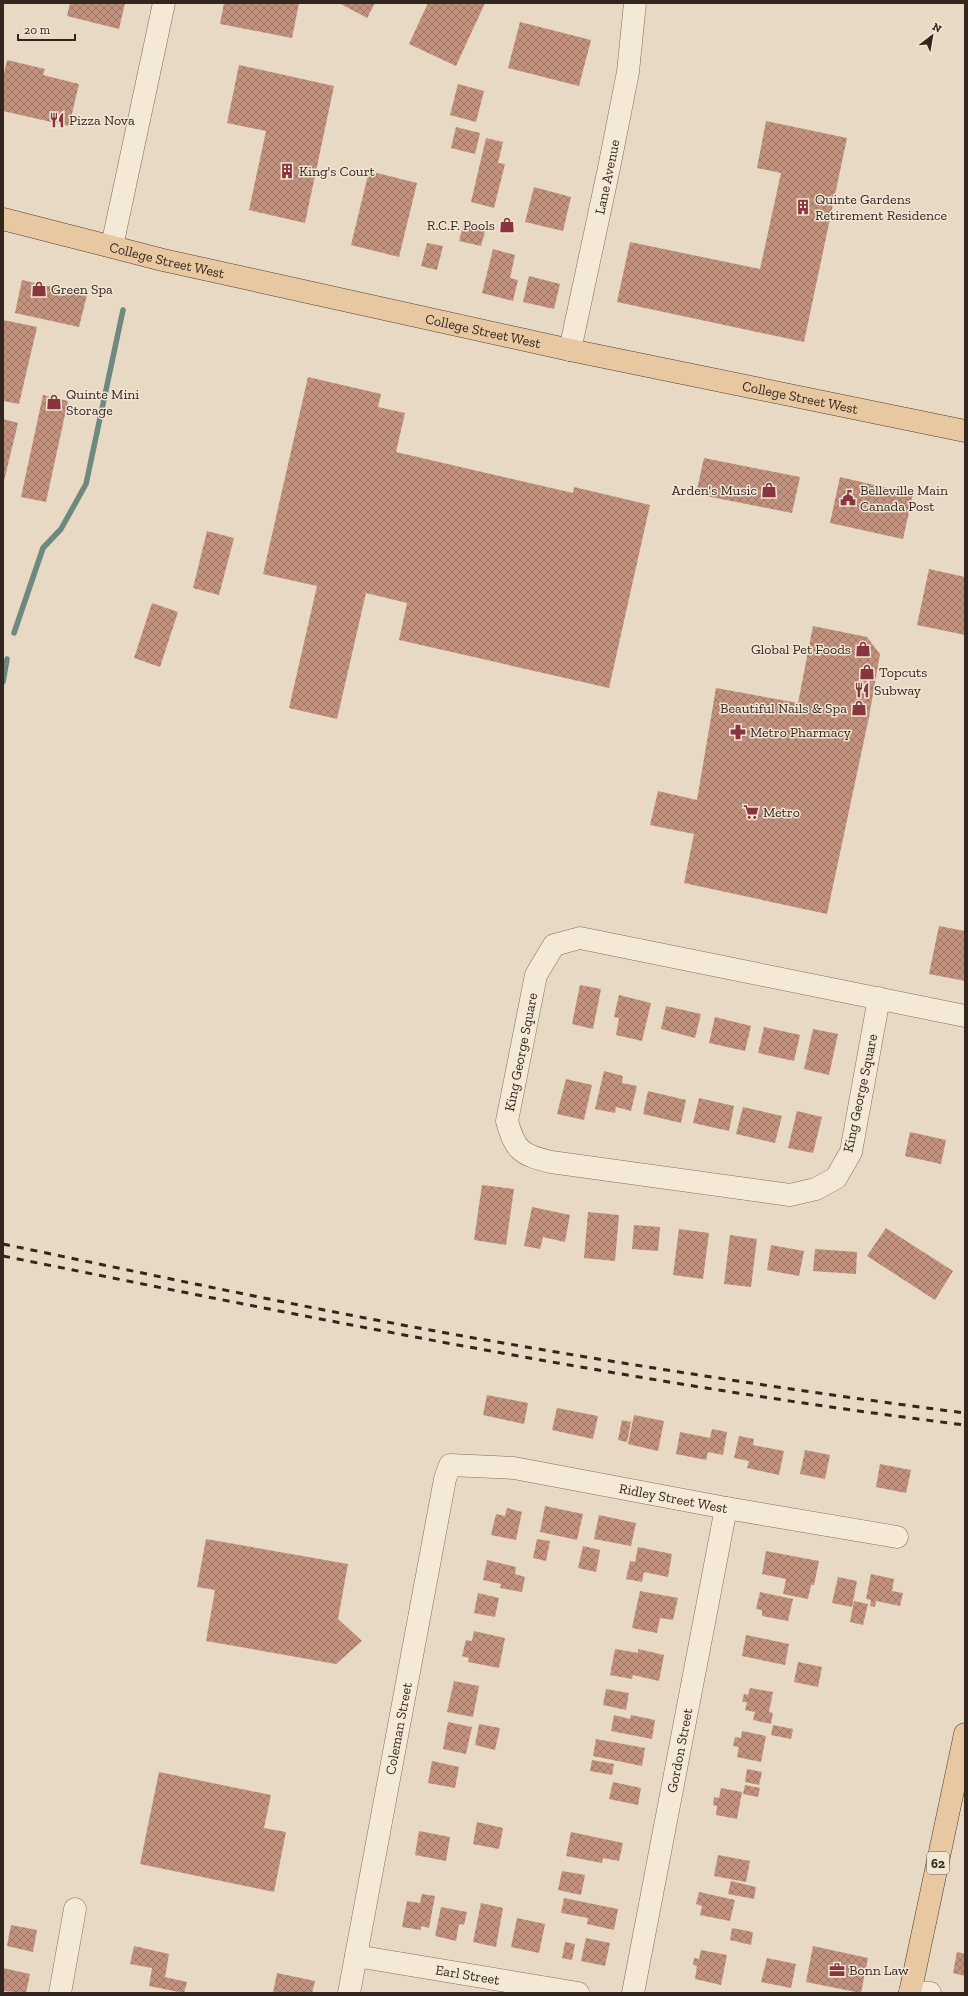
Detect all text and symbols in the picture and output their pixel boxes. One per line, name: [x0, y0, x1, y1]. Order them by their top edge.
scale bar: [18, 16, 75, 42]
north arrow: [912, 16, 952, 56]
text: N: [930, 20, 944, 36]
text: 20 m: [24, 23, 51, 37]
restaurant icon: Pizza Nova: [48, 111, 66, 129]
place label: Pizza Nova: [69, 112, 135, 129]
street label: Lane Avenue: [591, 138, 624, 216]
building icon: King's Court: [278, 162, 296, 180]
place label: King's Court: [299, 163, 376, 180]
place label: Quinte Gardens Retirement Residence: [815, 191, 948, 224]
building icon: Quinte Gardens Retirement Residence: [794, 198, 812, 216]
shop icon: R.C.F. Pools: [498, 216, 516, 234]
place label: R.C.F. Pools: [427, 217, 495, 234]
street label: College Street West: [107, 239, 227, 283]
shop icon: Green Spa: [30, 280, 48, 298]
place label: Green Spa: [51, 281, 113, 298]
street label: College Street West: [424, 310, 543, 352]
street label: College Street West: [741, 378, 860, 418]
place label: Quinte Mini Storage: [66, 386, 139, 419]
shop icon: Quinte Mini Storage: [45, 393, 63, 411]
shop icon: Arden's Music: [760, 481, 778, 499]
place label: Arden's Music: [672, 482, 757, 499]
place label: Belleville Main Canada Post: [860, 482, 948, 515]
public building icon: Belleville Main Canada Post: [839, 489, 857, 507]
shop icon: Global Pet Foods: [854, 640, 872, 658]
place label: Global Pet Foods: [751, 641, 851, 658]
shop icon: Topcuts: [858, 663, 876, 681]
place label: Topcuts: [879, 664, 927, 681]
restaurant icon: Subway: [853, 681, 871, 699]
place label: Subway: [874, 682, 922, 699]
shop icon: Beautiful Nails & Spa: [850, 699, 868, 717]
place label: Beautiful Nails & Spa: [720, 700, 847, 717]
pharmacy icon: Metro Pharmacy: [729, 723, 747, 741]
place label: Metro Pharmacy: [750, 724, 852, 741]
supermarket icon: Metro: [742, 803, 760, 821]
place label: Metro: [763, 804, 800, 821]
street label: King George Square: [501, 991, 541, 1113]
street label: King George Square: [840, 1032, 881, 1154]
street label: Ridley Street West: [617, 1480, 730, 1517]
street label: Coleman Street: [382, 1680, 416, 1776]
street label: Gordon Street: [664, 1706, 697, 1794]
road number: 62: [927, 1852, 949, 1874]
street label: Earl Street: [434, 1961, 501, 1989]
office icon: Bonn Law: [828, 1961, 846, 1979]
place label: Bonn Law: [849, 1962, 909, 1979]

